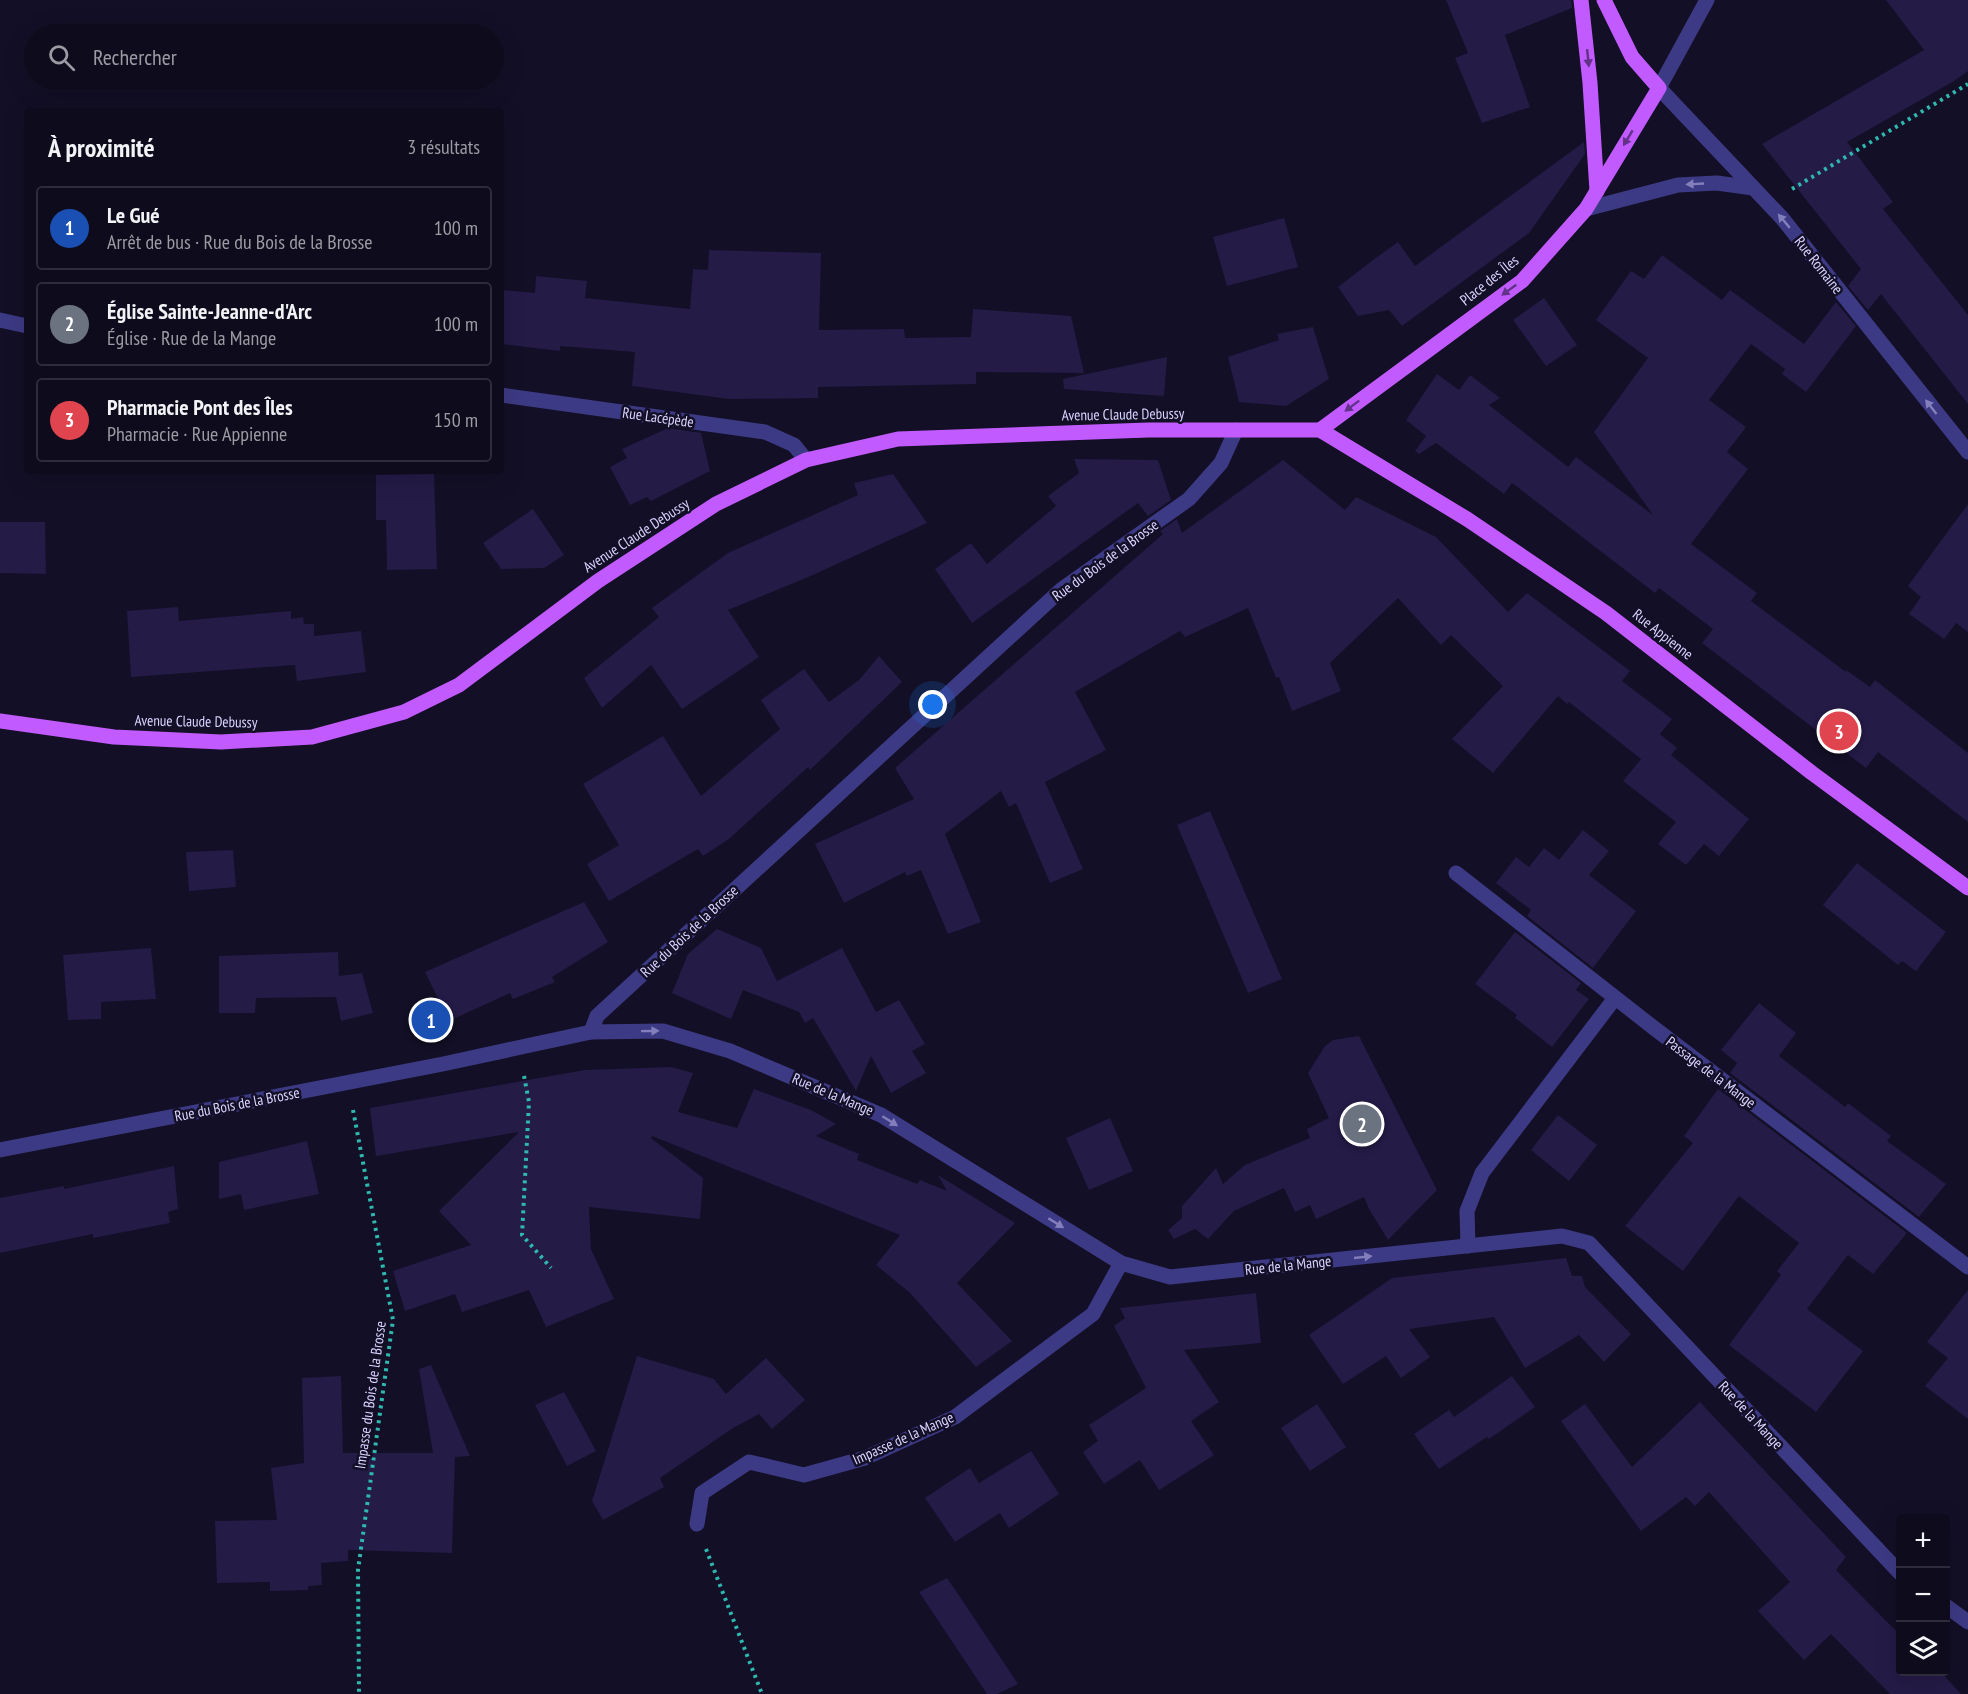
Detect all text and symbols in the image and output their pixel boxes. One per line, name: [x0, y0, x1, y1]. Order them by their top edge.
search box: [24, 24, 504, 90]
icon: search: [45, 41, 78, 74]
text: Rechercher: [93, 43, 177, 71]
one-way arrow: [1583, 49, 1592, 68]
one-way arrow: [1623, 130, 1634, 146]
text: À proximité: [48, 131, 155, 164]
text: 3 résultats: [407, 134, 480, 160]
one-way arrow: [1685, 180, 1704, 189]
text: Le Gué: [107, 201, 160, 229]
one-way arrow: [1778, 214, 1791, 229]
text: 1: [65, 215, 74, 241]
text: 100 m: [434, 215, 478, 241]
text: Arrêt de bus · Rue du Bois de la Brosse: [107, 229, 373, 255]
street label: Rue Romaine: [1791, 232, 1847, 298]
street label: Place des Îles: [1456, 251, 1522, 309]
one-way arrow: [1501, 284, 1516, 296]
text: Église Sainte-Jeanne-d'Arc: [107, 297, 312, 325]
text: 2: [65, 311, 74, 337]
text: 100 m: [434, 311, 478, 337]
text: Église · Rue de la Mange: [107, 325, 276, 351]
text: Pharmacie Pont des Îles: [107, 393, 293, 421]
one-way arrow: [1926, 399, 1938, 414]
one-way arrow: [1344, 400, 1360, 412]
street label: Rue Lacépède: [621, 403, 695, 431]
street label: Avenue Claude Debussy: [1061, 403, 1185, 425]
text: 3: [65, 407, 74, 433]
text: 150 m: [434, 407, 478, 433]
text: Pharmacie · Rue Appienne: [107, 421, 287, 447]
street label: Avenue Claude Debussy: [579, 493, 693, 576]
street label: Rue du Bois de la Brosse: [1048, 515, 1162, 605]
street label: Rue Appienne: [1629, 604, 1697, 664]
your location: [918, 690, 947, 719]
pin: 3: [1820, 708, 1858, 754]
street label: Avenue Claude Debussy: [134, 710, 258, 732]
street label: Rue du Bois de la Brosse: [636, 881, 742, 981]
pin: 1: [412, 998, 450, 1042]
one-way arrow: [640, 1026, 659, 1036]
street label: Passage de la Mange: [1662, 1032, 1760, 1112]
street label: Rue de la Mange: [789, 1068, 877, 1120]
street label: Rue du Bois de la Brosse: [173, 1083, 301, 1125]
pin: 2: [1342, 1102, 1382, 1146]
one-way arrow: [882, 1115, 898, 1126]
one-way arrow: [1048, 1218, 1064, 1229]
street label: Rue de la Mange: [1244, 1251, 1332, 1279]
one-way arrow: [1353, 1252, 1372, 1262]
street label: Impasse du Bois de la Brosse: [350, 1320, 390, 1470]
street label: Rue de la Mange: [1715, 1377, 1787, 1453]
street label: Impasse de la Mange: [849, 1407, 957, 1469]
map controls: [1896, 1514, 1950, 1676]
button: +: [1896, 1514, 1950, 1568]
button: −: [1896, 1568, 1950, 1622]
button: layers: [1896, 1622, 1950, 1676]

